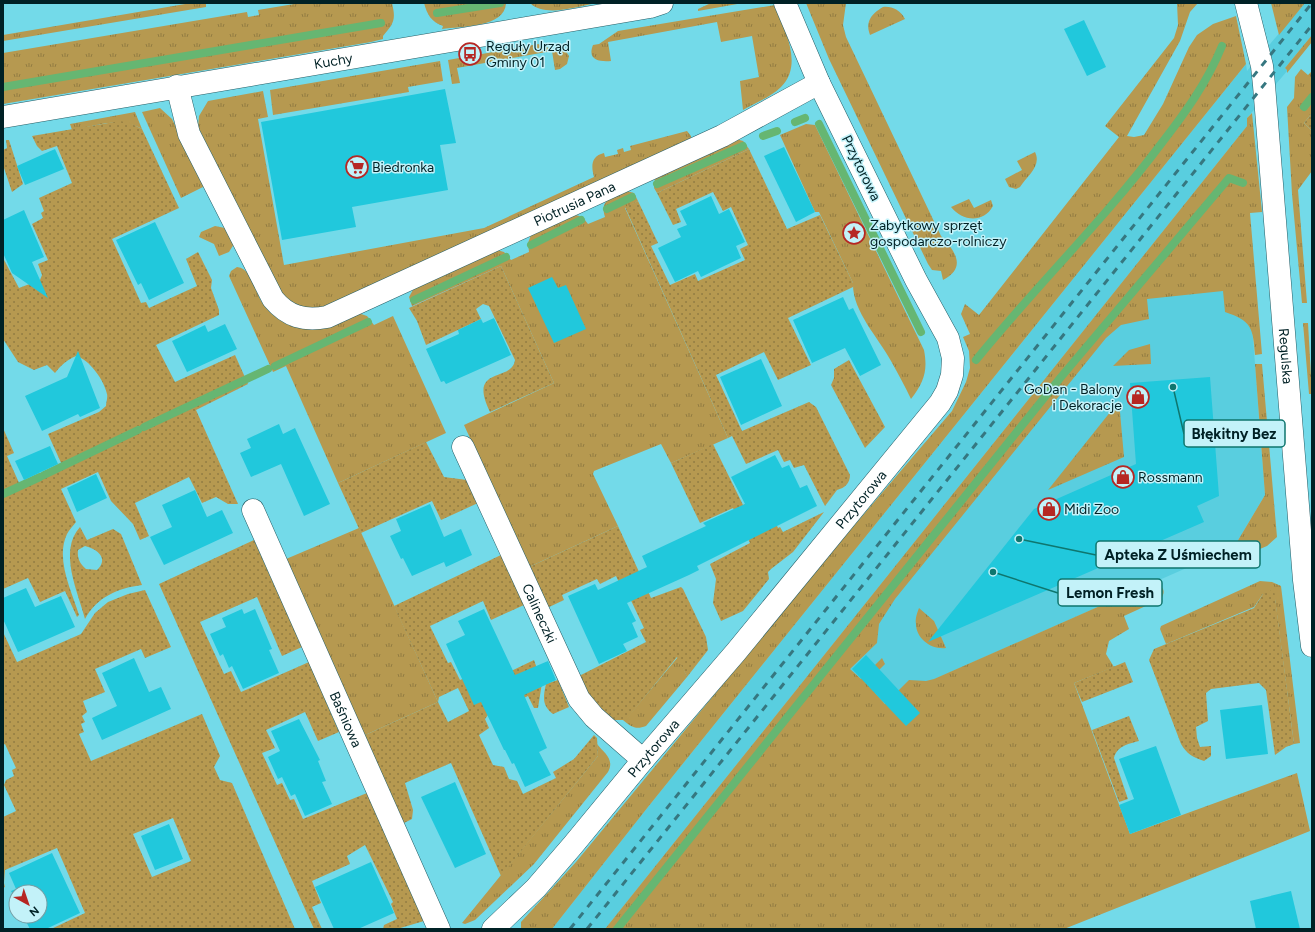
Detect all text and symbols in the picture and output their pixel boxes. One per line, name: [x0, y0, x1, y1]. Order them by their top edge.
place label: Reguły Urząd Gminy 01: [486, 38, 570, 71]
bus stop icon: Reguły Urząd Gminy 01: [457, 41, 483, 67]
street label: Kuchy: [313, 49, 355, 72]
street label: Przytorowa: [838, 132, 884, 204]
supermarket icon: Biedronka: [344, 154, 370, 180]
place label: Biedronka: [372, 159, 434, 176]
street label: Piotrusia Pana: [531, 178, 618, 230]
place label: Zabytkowy sprzęt gospodarczo-rolniczy: [870, 217, 1007, 250]
place icon: Zabytkowy sprzęt gospodarczo-rolniczy: [841, 220, 867, 246]
street label: Regulska: [1275, 327, 1297, 385]
place label: GoDan - Balony i Dekoracje: [1024, 381, 1123, 414]
shop icon: GoDan - Balony i Dekoracje: [1125, 384, 1151, 410]
callout: Błękitny Bez: [1184, 420, 1285, 447]
text: Błękitny Bez: [1191, 425, 1277, 443]
shop icon: Rossmann: [1110, 464, 1136, 490]
street label: Przytorowa: [832, 467, 890, 532]
place label: Rossmann: [1138, 469, 1203, 486]
shop icon: Midi Zoo: [1036, 496, 1062, 522]
place label: Midi Zoo: [1064, 501, 1119, 518]
callout: Apteka Z Uśmiechem: [1096, 541, 1260, 568]
text: Apteka Z Uśmiechem: [1104, 546, 1252, 564]
callout: Lemon Fresh: [1058, 579, 1162, 606]
street label: Calineczki: [519, 581, 561, 646]
text: Lemon Fresh: [1066, 584, 1154, 602]
street label: Baśniowa: [326, 689, 366, 750]
street label: Przytorowa: [624, 716, 683, 781]
north arrow: [8, 884, 48, 924]
text: N: [27, 904, 42, 919]

